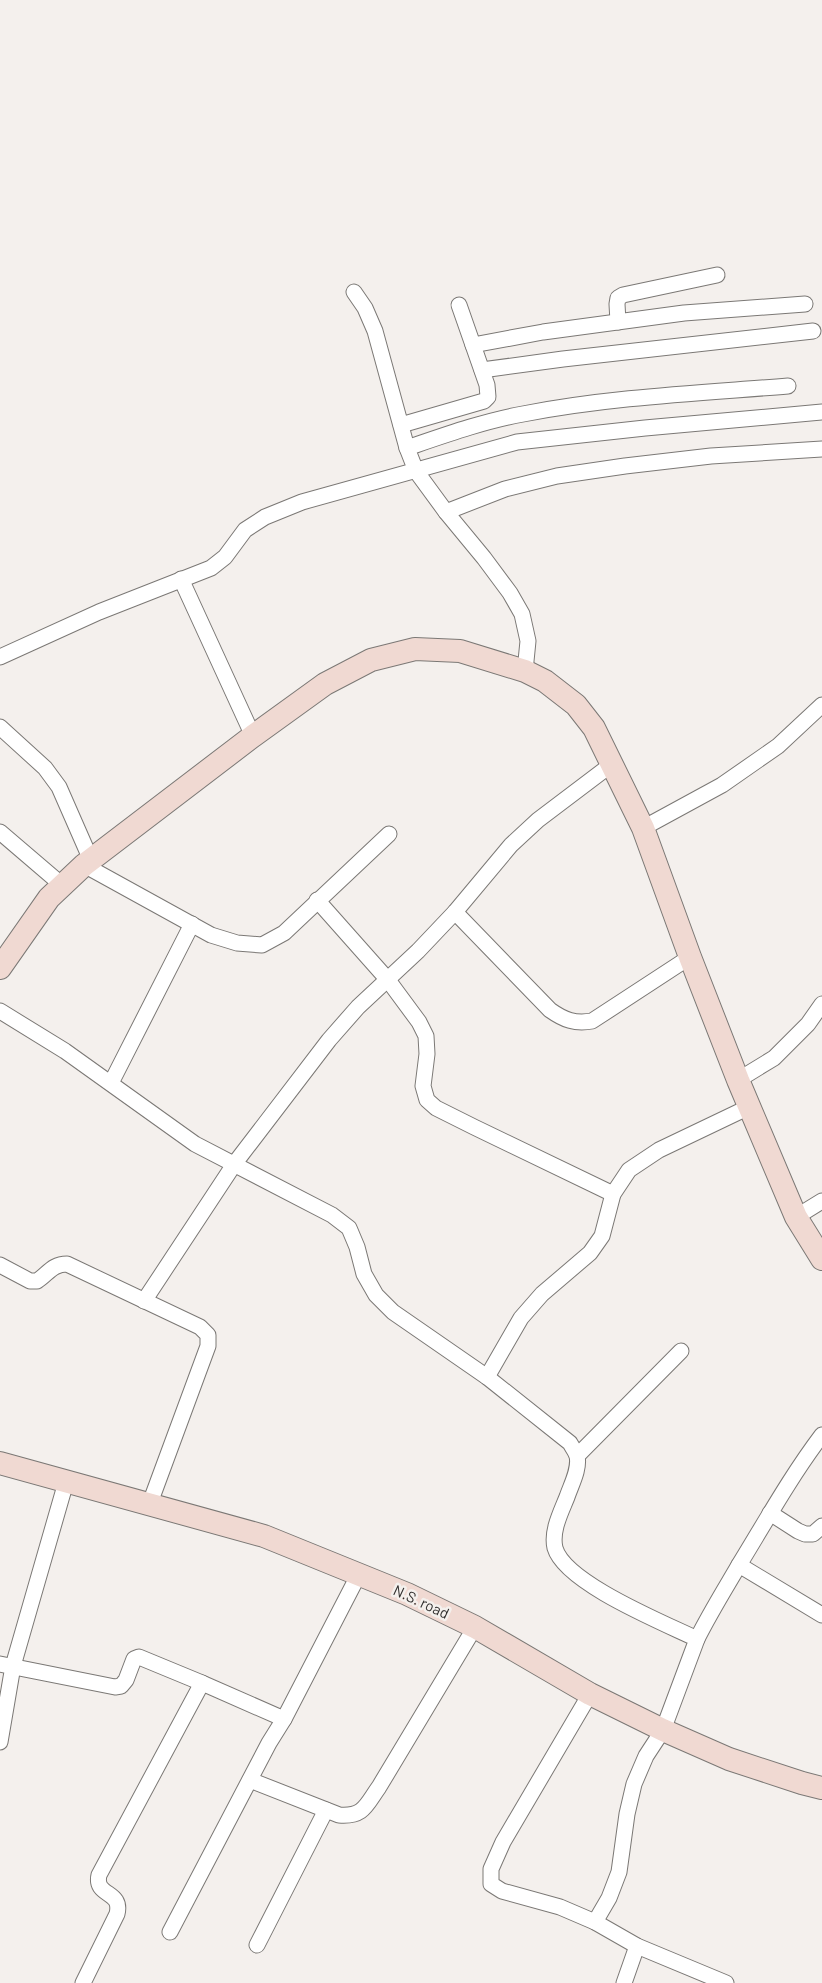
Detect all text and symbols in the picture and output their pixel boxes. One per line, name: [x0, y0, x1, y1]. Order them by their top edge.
street label: N.S. road: [391, 1580, 452, 1622]

